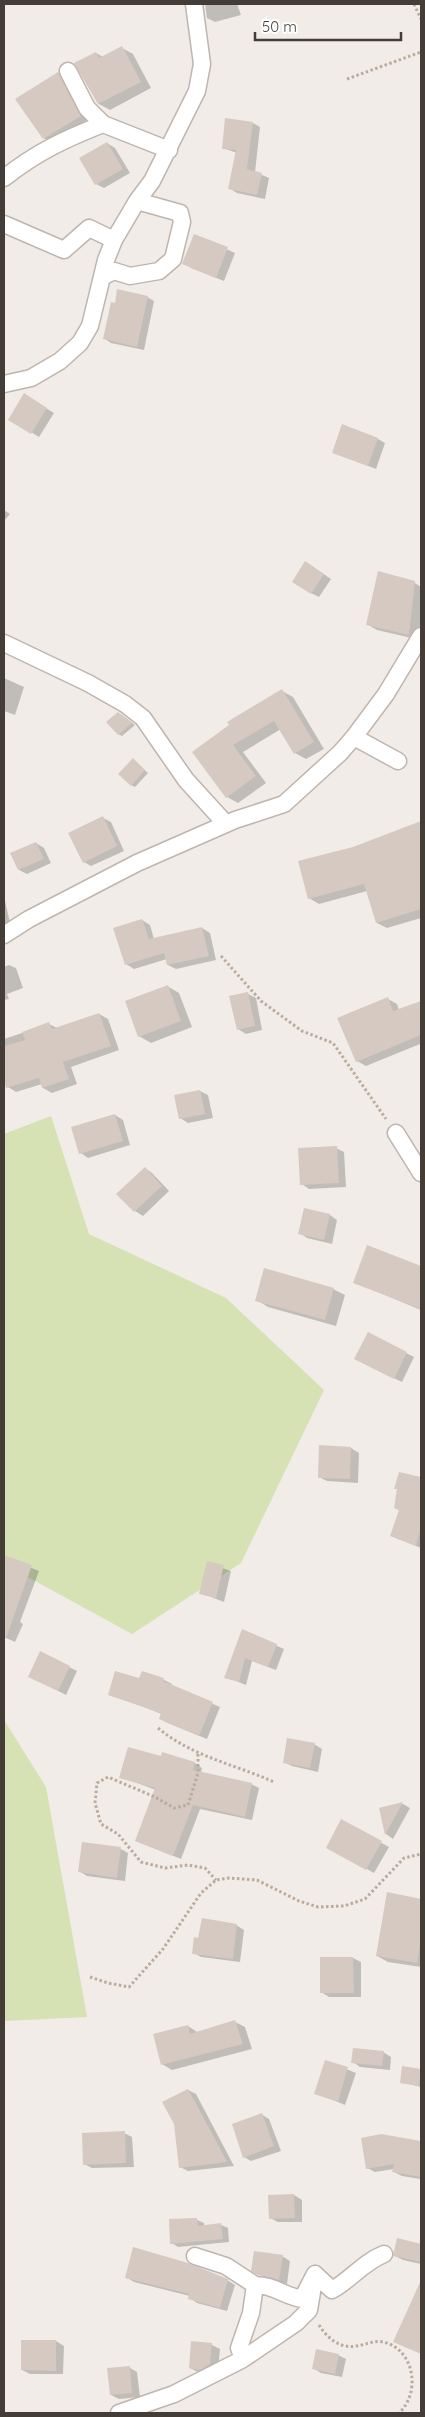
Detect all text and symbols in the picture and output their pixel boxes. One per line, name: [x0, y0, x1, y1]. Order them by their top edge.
scale bar: [255, 10, 401, 42]
text: 50 m: [262, 17, 297, 36]

